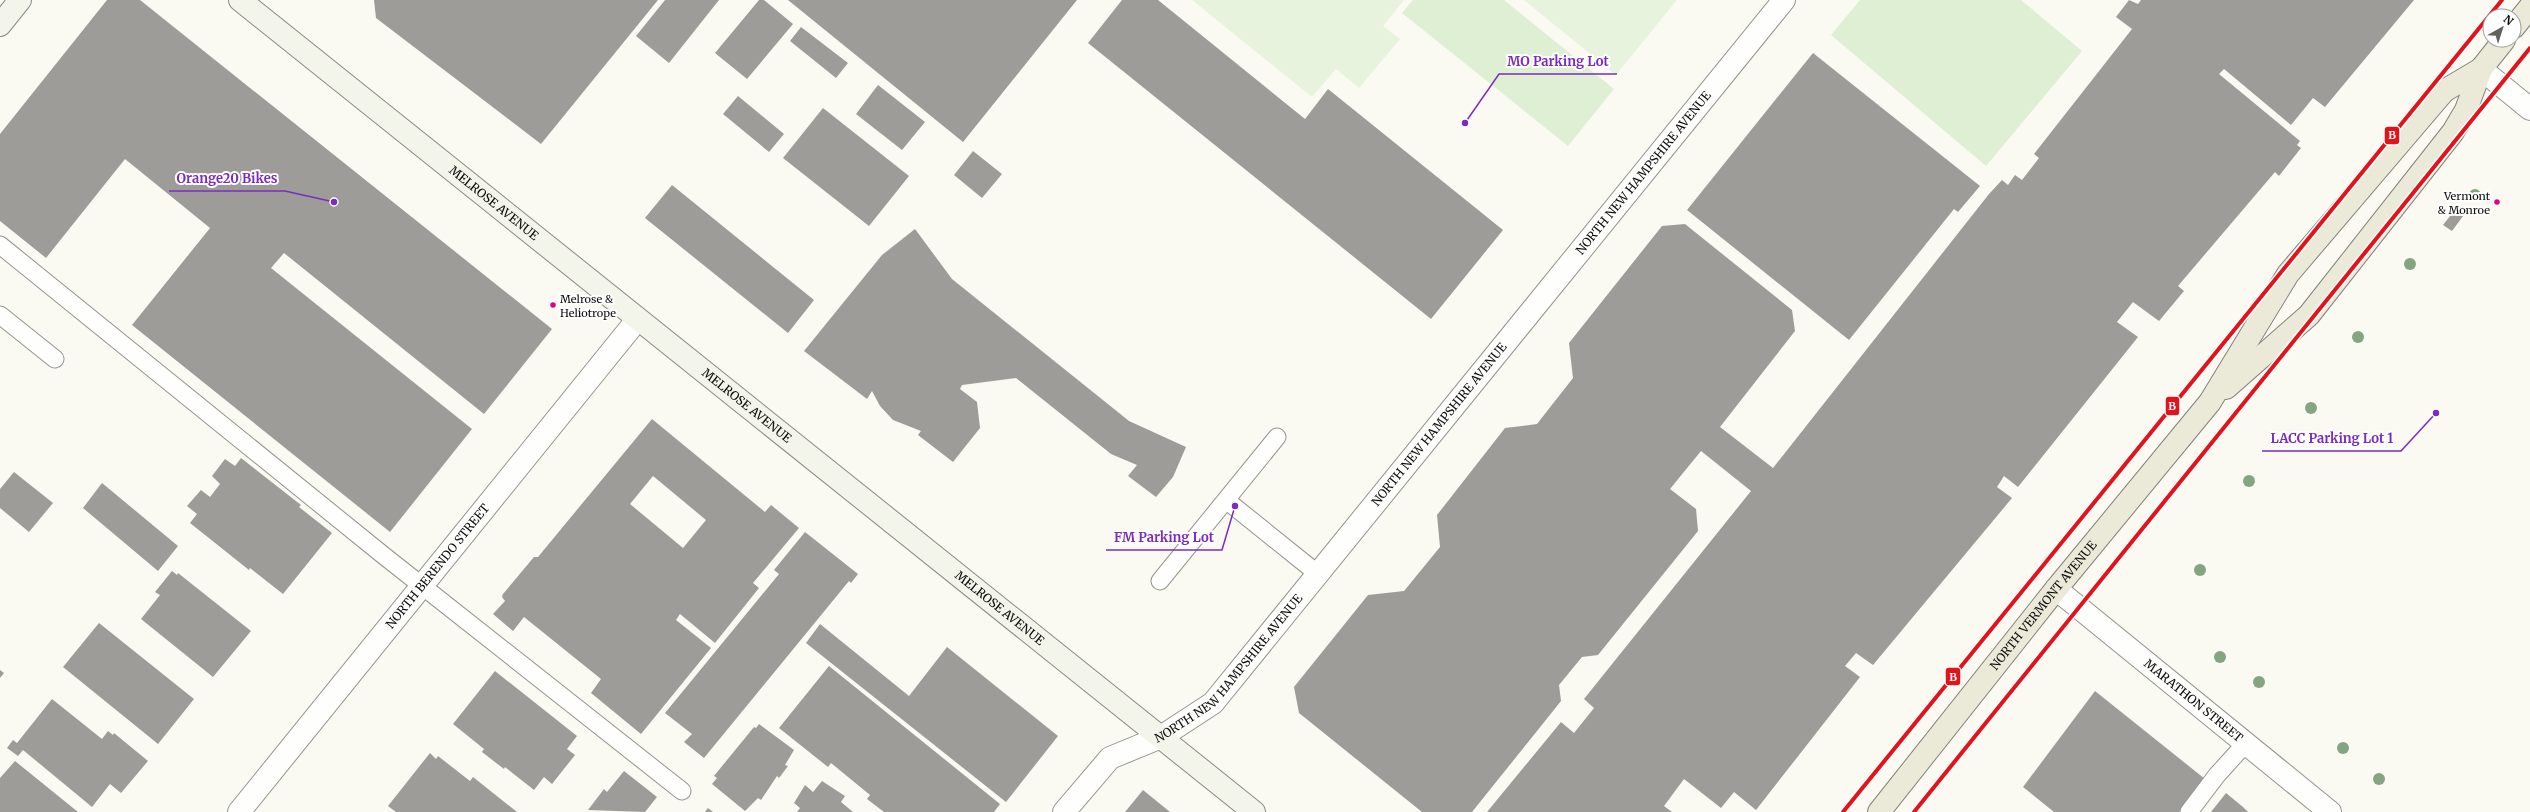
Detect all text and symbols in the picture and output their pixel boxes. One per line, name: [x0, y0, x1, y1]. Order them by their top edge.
north arrow: [2482, 8, 2522, 48]
text: N: [2501, 12, 2516, 29]
callout: MO Parking Lot: [1499, 49, 1617, 74]
text: MO Parking Lot: [1507, 53, 1609, 70]
street label: NORTH NEW HAMPSHIRE AVENUE: [1572, 88, 1714, 257]
line badge: B: [2384, 126, 2400, 145]
text: B: [2388, 128, 2396, 142]
street label: MELROSE AVENUE: [446, 162, 542, 243]
callout: Orange20 Bikes: [169, 166, 285, 191]
text: Orange20 Bikes: [177, 170, 278, 187]
place label: Vermont & Monroe: [2437, 189, 2491, 217]
marker: Vermont & Monroe: [2492, 197, 2502, 207]
place label: Melrose & Heliotrope: [560, 292, 616, 320]
marker: Melrose & Heliotrope: [548, 300, 558, 310]
street label: NORTH NEW HAMPSHIRE AVENUE: [1368, 339, 1510, 509]
street label: MELROSE AVENUE: [699, 365, 795, 446]
line badge: B: [2165, 396, 2180, 416]
text: B: [2168, 399, 2176, 413]
callout: LACC Parking Lot 1: [2262, 426, 2401, 451]
text: LACC Parking Lot 1: [2271, 430, 2393, 447]
street label: NORTH BERENDO STREET: [382, 500, 493, 631]
callout: FM Parking Lot: [1106, 525, 1222, 550]
text: FM Parking Lot: [1114, 529, 1215, 546]
street label: NORTH VERMONT AVENUE: [1987, 537, 2100, 673]
street label: MELROSE AVENUE: [952, 567, 1048, 648]
street label: NORTH NEW HAMPSHIRE AVENUE: [1152, 591, 1306, 746]
street label: MARATHON STREET: [2141, 656, 2247, 745]
line badge: B: [1945, 667, 1961, 686]
text: B: [1949, 670, 1957, 684]

